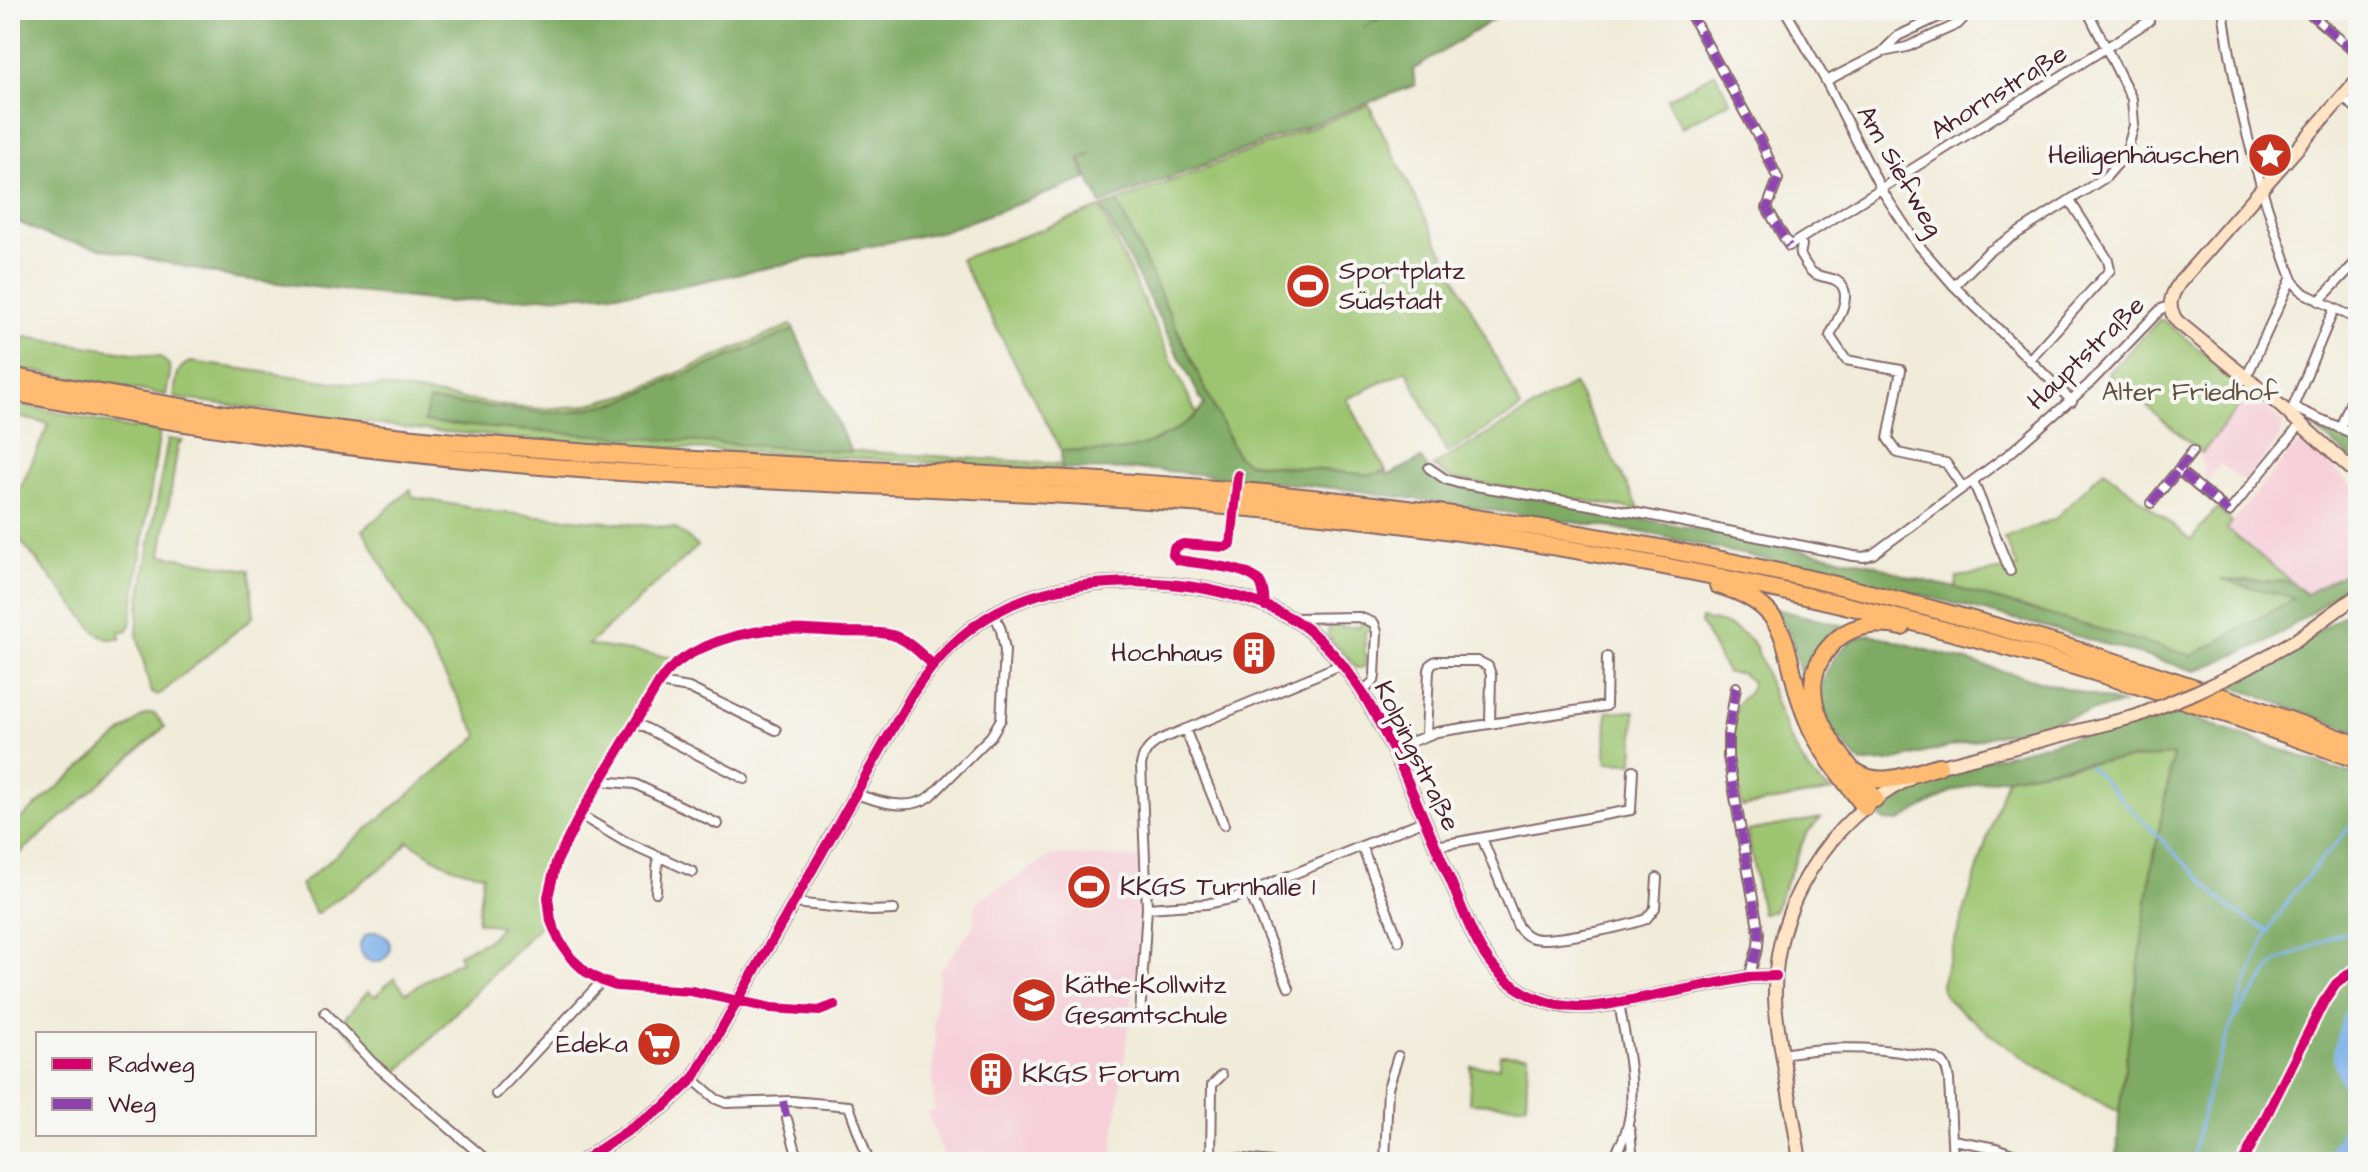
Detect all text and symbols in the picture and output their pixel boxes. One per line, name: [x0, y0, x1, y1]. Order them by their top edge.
street label: Ahornstraße: [1924, 36, 2074, 148]
street label: Am Siefweg: [1846, 99, 1952, 244]
place icon: Heiligenhäuschen: [2246, 131, 2294, 179]
place label: Heiligenhäuschen: [2048, 137, 2239, 175]
place label: Sportplatz Südstadt: [1339, 253, 1465, 319]
sports icon: Sportplatz Südstadt: [1284, 262, 1332, 310]
street label: Hauptstraße: [2019, 288, 2153, 418]
park label: Alter Friedhof: [2102, 374, 2279, 410]
building icon: Hochhaus: [1230, 629, 1278, 677]
place label: Hochhaus: [1111, 635, 1223, 671]
street label: Kolpingstraße: [1363, 675, 1469, 838]
sports icon: KKGS Turnhalle 1: [1065, 863, 1113, 911]
place label: KKGS Turnhalle 1: [1120, 869, 1315, 905]
place label: Käthe-Kollwitz Gesamtschule: [1065, 967, 1228, 1033]
school or university icon: Käthe-Kollwitz Gesamtschule: [1010, 976, 1058, 1024]
supermarket icon: Edeka: [635, 1020, 683, 1068]
place label: Edeka: [556, 1026, 628, 1062]
legend: [36, 1032, 316, 1136]
text: Radweg: [108, 1048, 194, 1083]
building icon: KKGS Forum: [967, 1050, 1015, 1098]
place label: KKGS Forum: [1022, 1056, 1180, 1092]
text: Weg: [108, 1088, 156, 1123]

